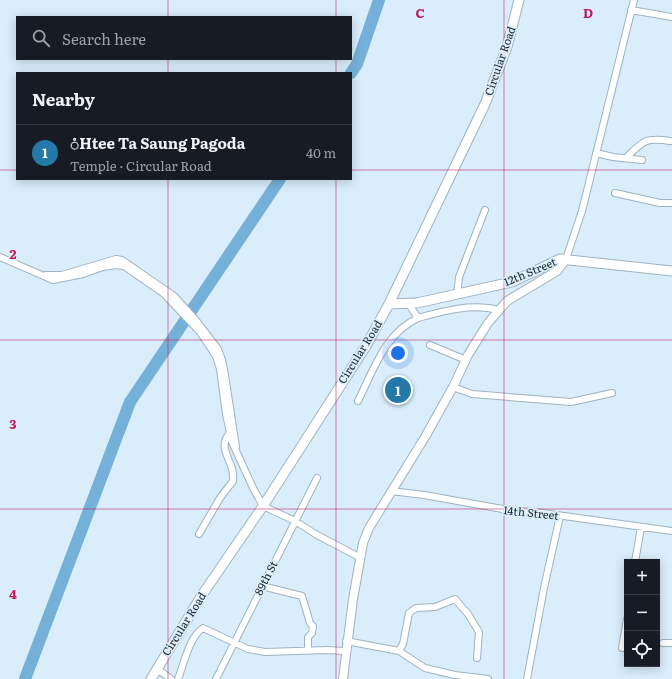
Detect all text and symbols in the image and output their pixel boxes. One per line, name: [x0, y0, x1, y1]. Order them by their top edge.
text: C: [415, 3, 425, 22]
text: D: [583, 3, 593, 22]
search box: [16, 16, 352, 60]
street label: Circular Road: [480, 24, 519, 98]
icon: search: [30, 27, 52, 49]
text: Search here: [62, 27, 146, 50]
text: Nearby: [32, 86, 95, 111]
text: ံHtee Ta Saung Pagoda: [70, 131, 245, 154]
text: 1: [42, 143, 48, 162]
text: 40 m: [306, 143, 336, 162]
text: Temple · Circular Road: [70, 156, 212, 175]
text: 2: [10, 244, 17, 263]
street label: 12th Street: [501, 253, 559, 289]
street label: Circular Road: [333, 316, 385, 386]
your location: [388, 343, 408, 363]
pin: 1: [385, 375, 411, 405]
text: 3: [9, 414, 17, 433]
street label: 14th Street: [503, 501, 560, 523]
street label: 89th St: [250, 557, 281, 598]
map controls: [624, 559, 660, 667]
button: +: [624, 559, 660, 595]
text: 4: [9, 584, 17, 603]
street label: Circular Road: [157, 588, 209, 658]
button: −: [624, 595, 660, 631]
button: locate: [624, 631, 660, 667]

